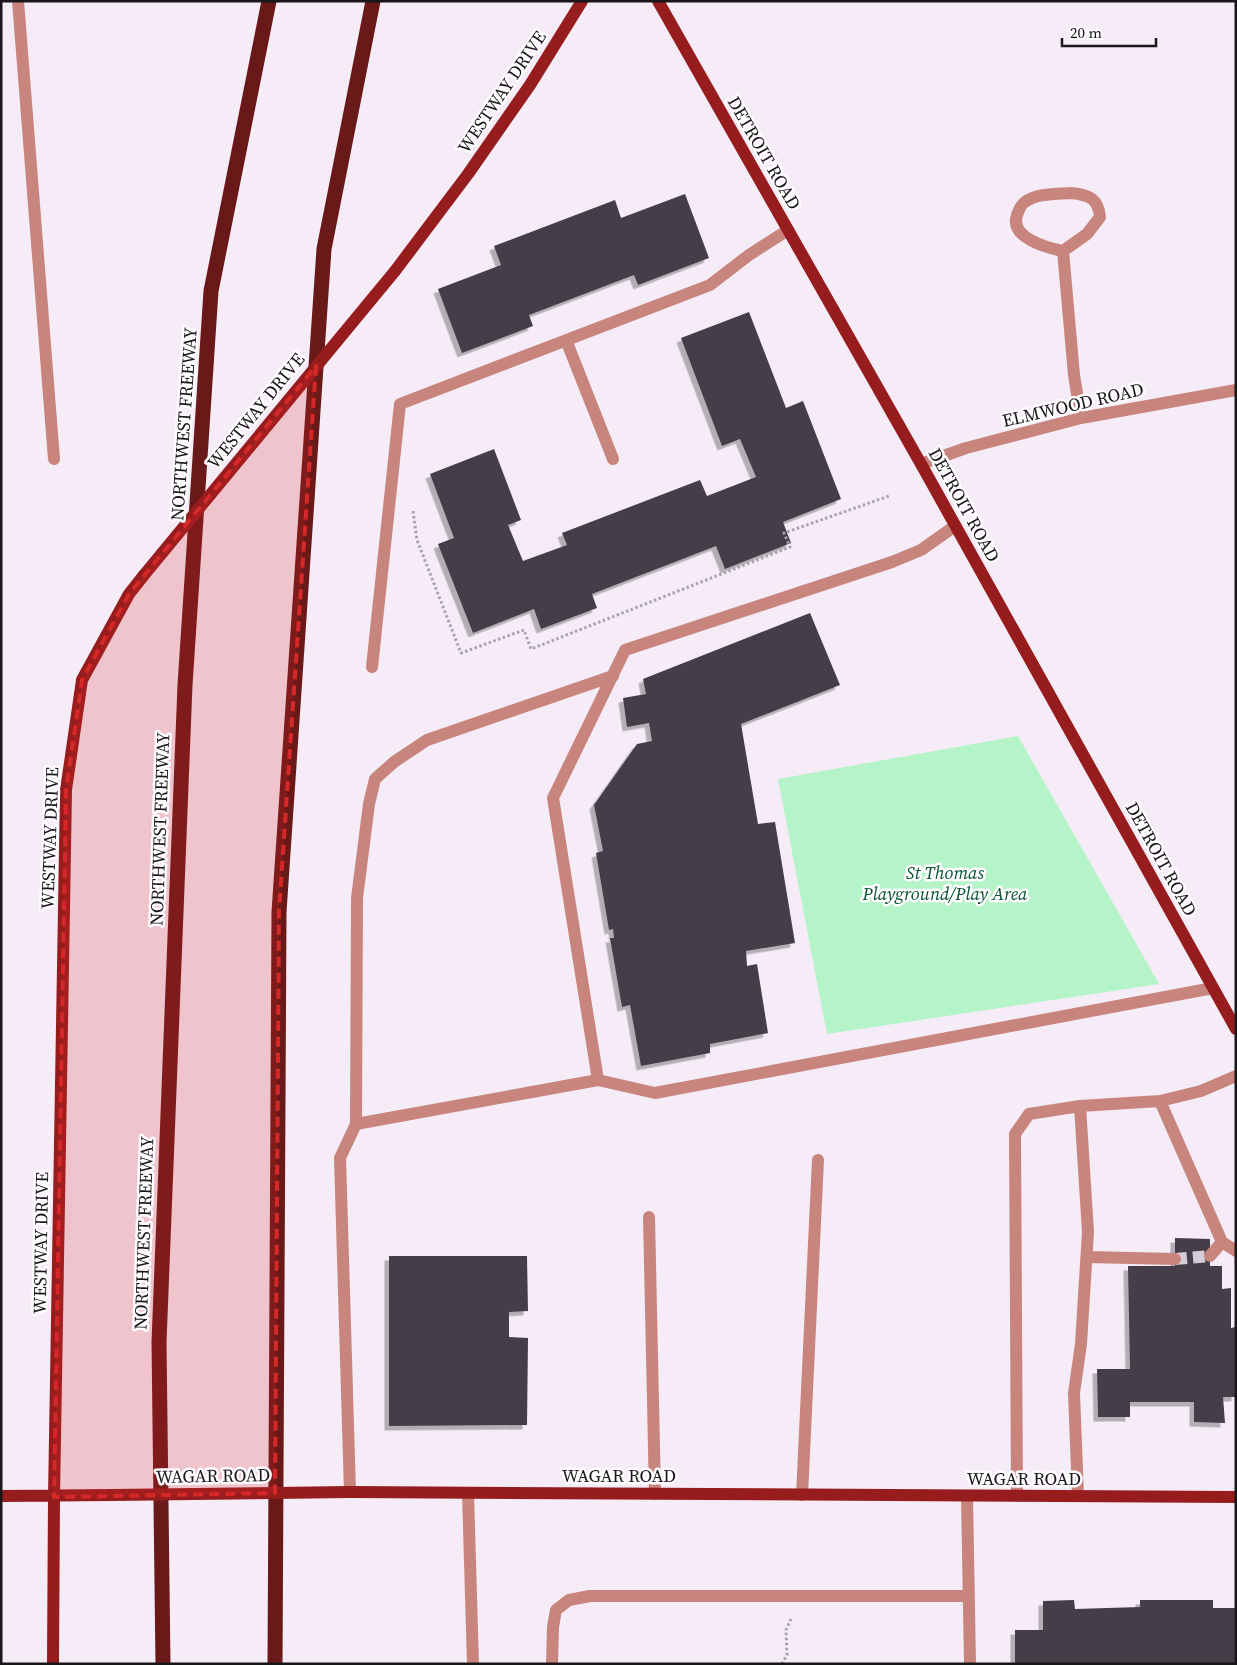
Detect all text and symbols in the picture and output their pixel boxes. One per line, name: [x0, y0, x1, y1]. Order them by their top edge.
scale bar: [1062, 15, 1156, 47]
text: 20 m: [1070, 22, 1102, 43]
street label: WESTWAY DRIVE: [451, 26, 552, 158]
street label: DETROIT ROAD: [722, 92, 807, 214]
street label: NORTHWEST FREEWAY: [164, 326, 203, 521]
street label: WESTWAY DRIVE: [201, 347, 310, 474]
street label: ELMWOOD ROAD: [1000, 376, 1146, 433]
street label: DETROIT ROAD: [923, 443, 1006, 566]
street label: NORTHWEST FREEWAY: [144, 731, 175, 926]
street label: WESTWAY DRIVE: [35, 766, 64, 910]
street label: DETROIT ROAD: [1120, 797, 1203, 920]
park label: St Thomas Playground/Play Area: [862, 860, 1028, 906]
street label: NORTHWEST FREEWAY: [128, 1135, 159, 1330]
street label: WESTWAY DRIVE: [27, 1171, 54, 1314]
street label: WAGAR ROAD: [156, 1462, 270, 1489]
street label: WAGAR ROAD: [562, 1463, 676, 1488]
street label: WAGAR ROAD: [967, 1466, 1081, 1491]

